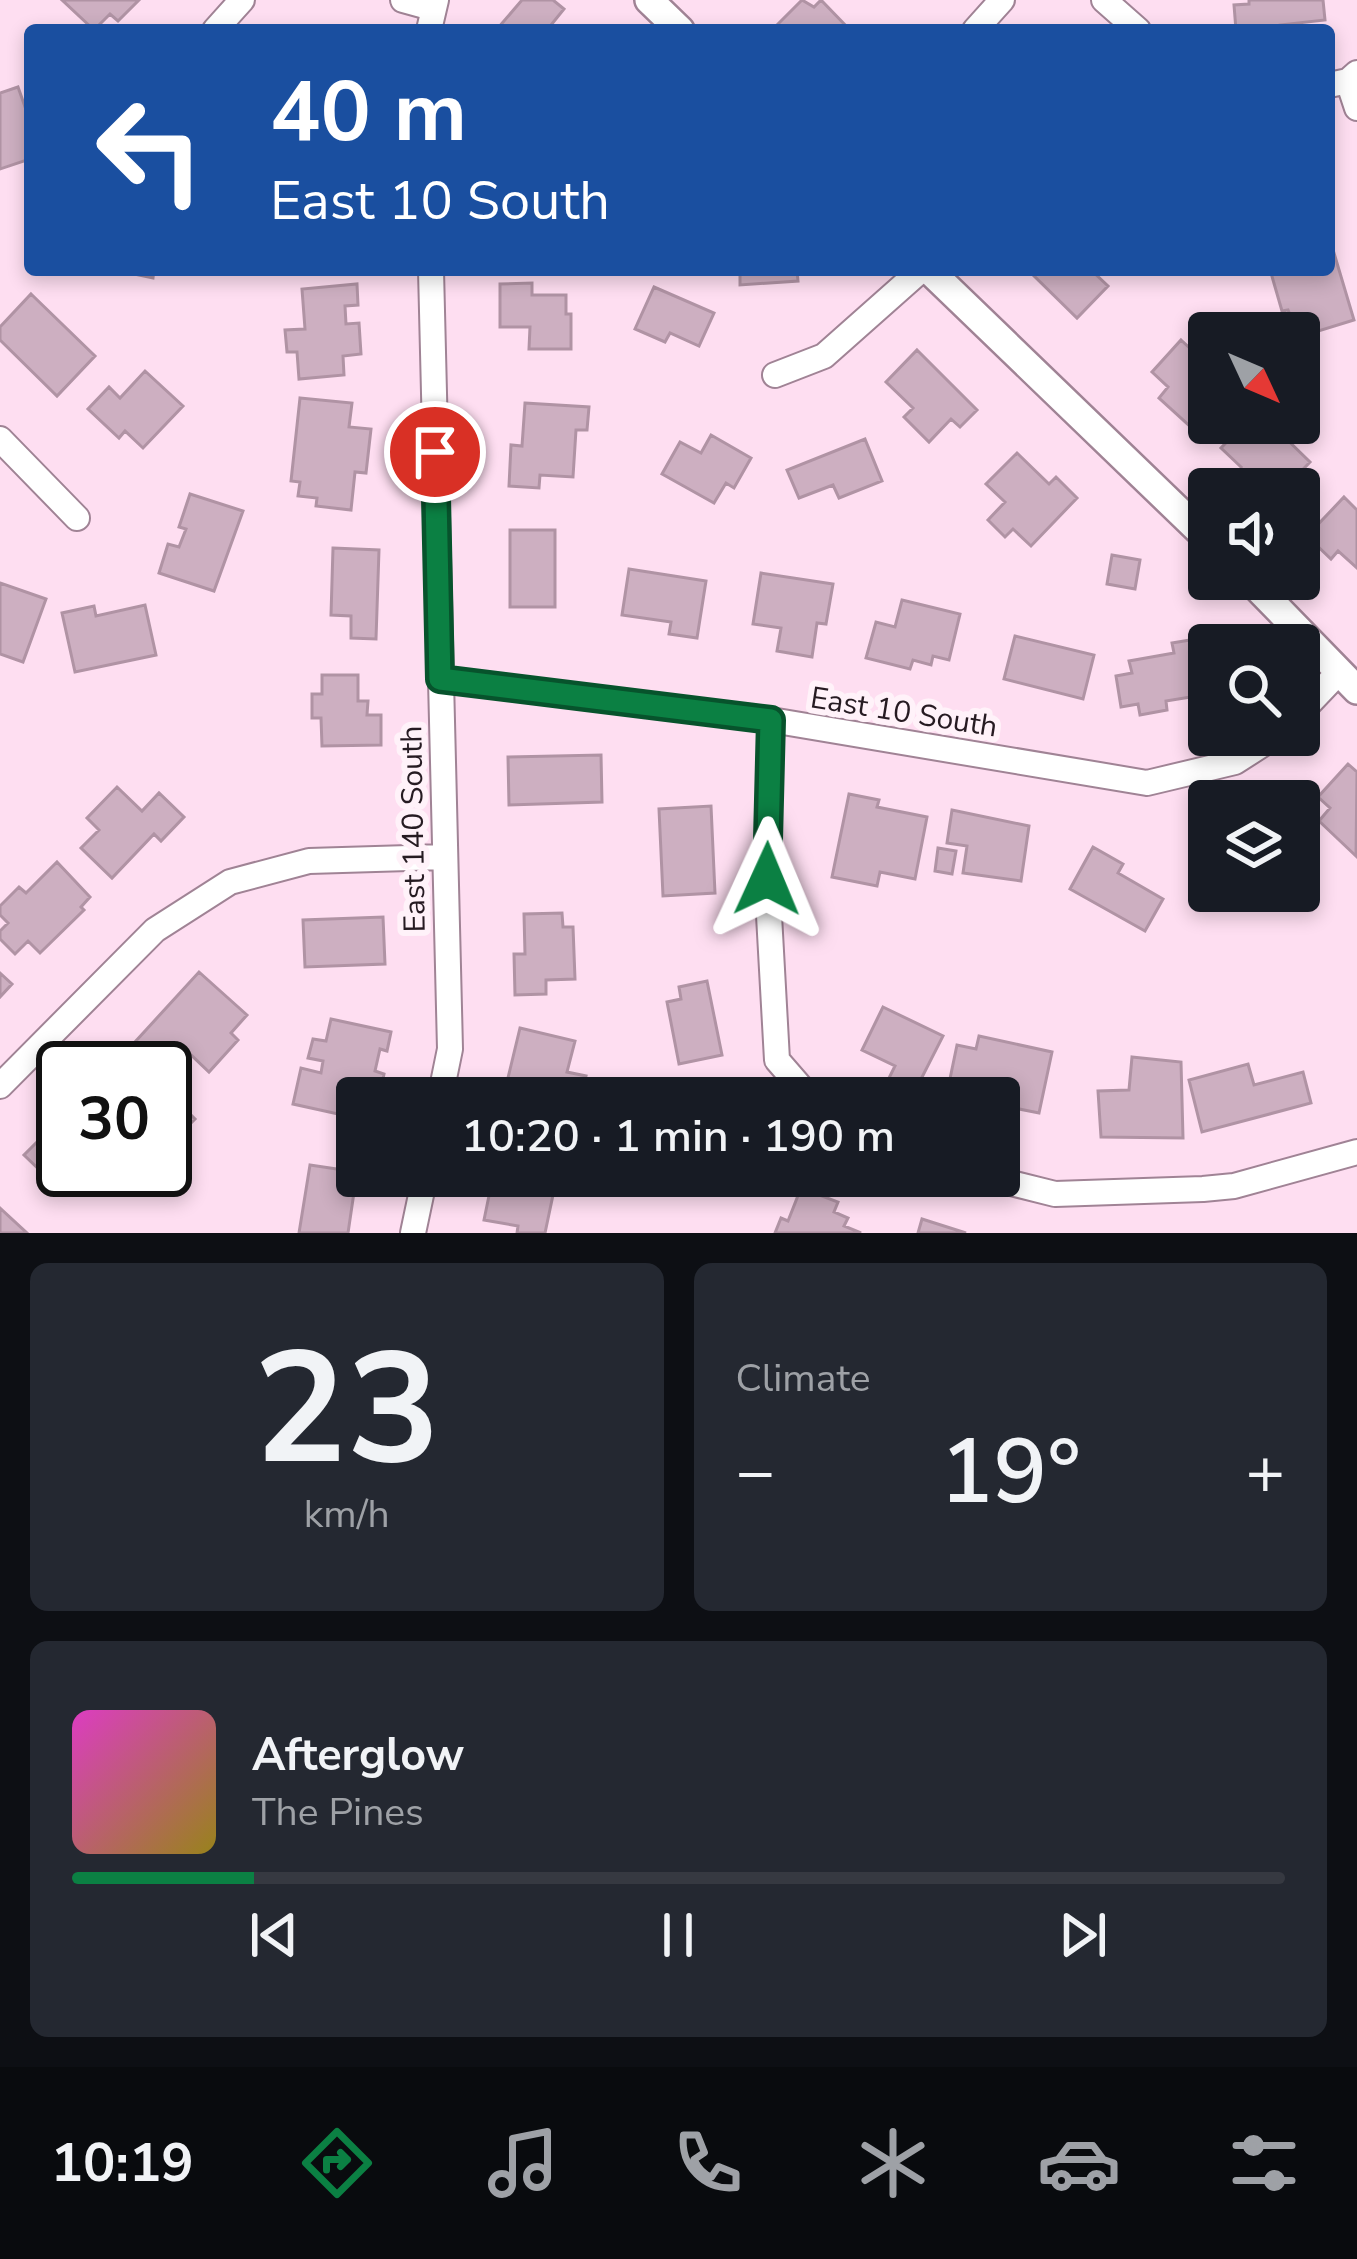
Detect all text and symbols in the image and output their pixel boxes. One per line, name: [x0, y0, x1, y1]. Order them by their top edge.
text: 40 m: [270, 55, 467, 170]
icon: left: [72, 72, 228, 228]
text: East 10 South: [270, 164, 610, 238]
north arrow: [1188, 312, 1320, 444]
map controls: [1188, 312, 1320, 912]
pin: [384, 401, 486, 503]
icon: arrive: [402, 419, 468, 485]
button: sound: [1188, 468, 1320, 600]
button: search: [1188, 624, 1320, 756]
street label: East 10 South: [807, 677, 1000, 748]
street label: East 140 South: [391, 725, 436, 933]
button: layers: [1188, 780, 1320, 912]
position arrow: [704, 816, 830, 942]
speed limit sign: 30: [36, 1041, 192, 1197]
text: 10:20 · 1 min · 190 m: [461, 1106, 895, 1167]
text: 23: [253, 1303, 440, 1516]
text: Climate: [736, 1352, 871, 1405]
text: 19°: [939, 1411, 1081, 1534]
text: −: [736, 1427, 775, 1517]
text: +: [1245, 1427, 1285, 1517]
text: km/h: [304, 1488, 390, 1541]
text: Afterglow: [252, 1725, 464, 1786]
text: The Pines: [252, 1786, 424, 1839]
icon: previous: [241, 1902, 307, 1968]
icon: pause: [645, 1902, 711, 1968]
icon: next: [1050, 1902, 1116, 1968]
icon: directions: [295, 2121, 379, 2205]
icon: music: [481, 2121, 565, 2205]
icon: phone: [666, 2121, 750, 2205]
icon: climate: [851, 2121, 935, 2205]
icon: car: [1037, 2121, 1121, 2205]
icon: filters: [1222, 2121, 1306, 2205]
text: 10:19: [51, 2126, 194, 2200]

